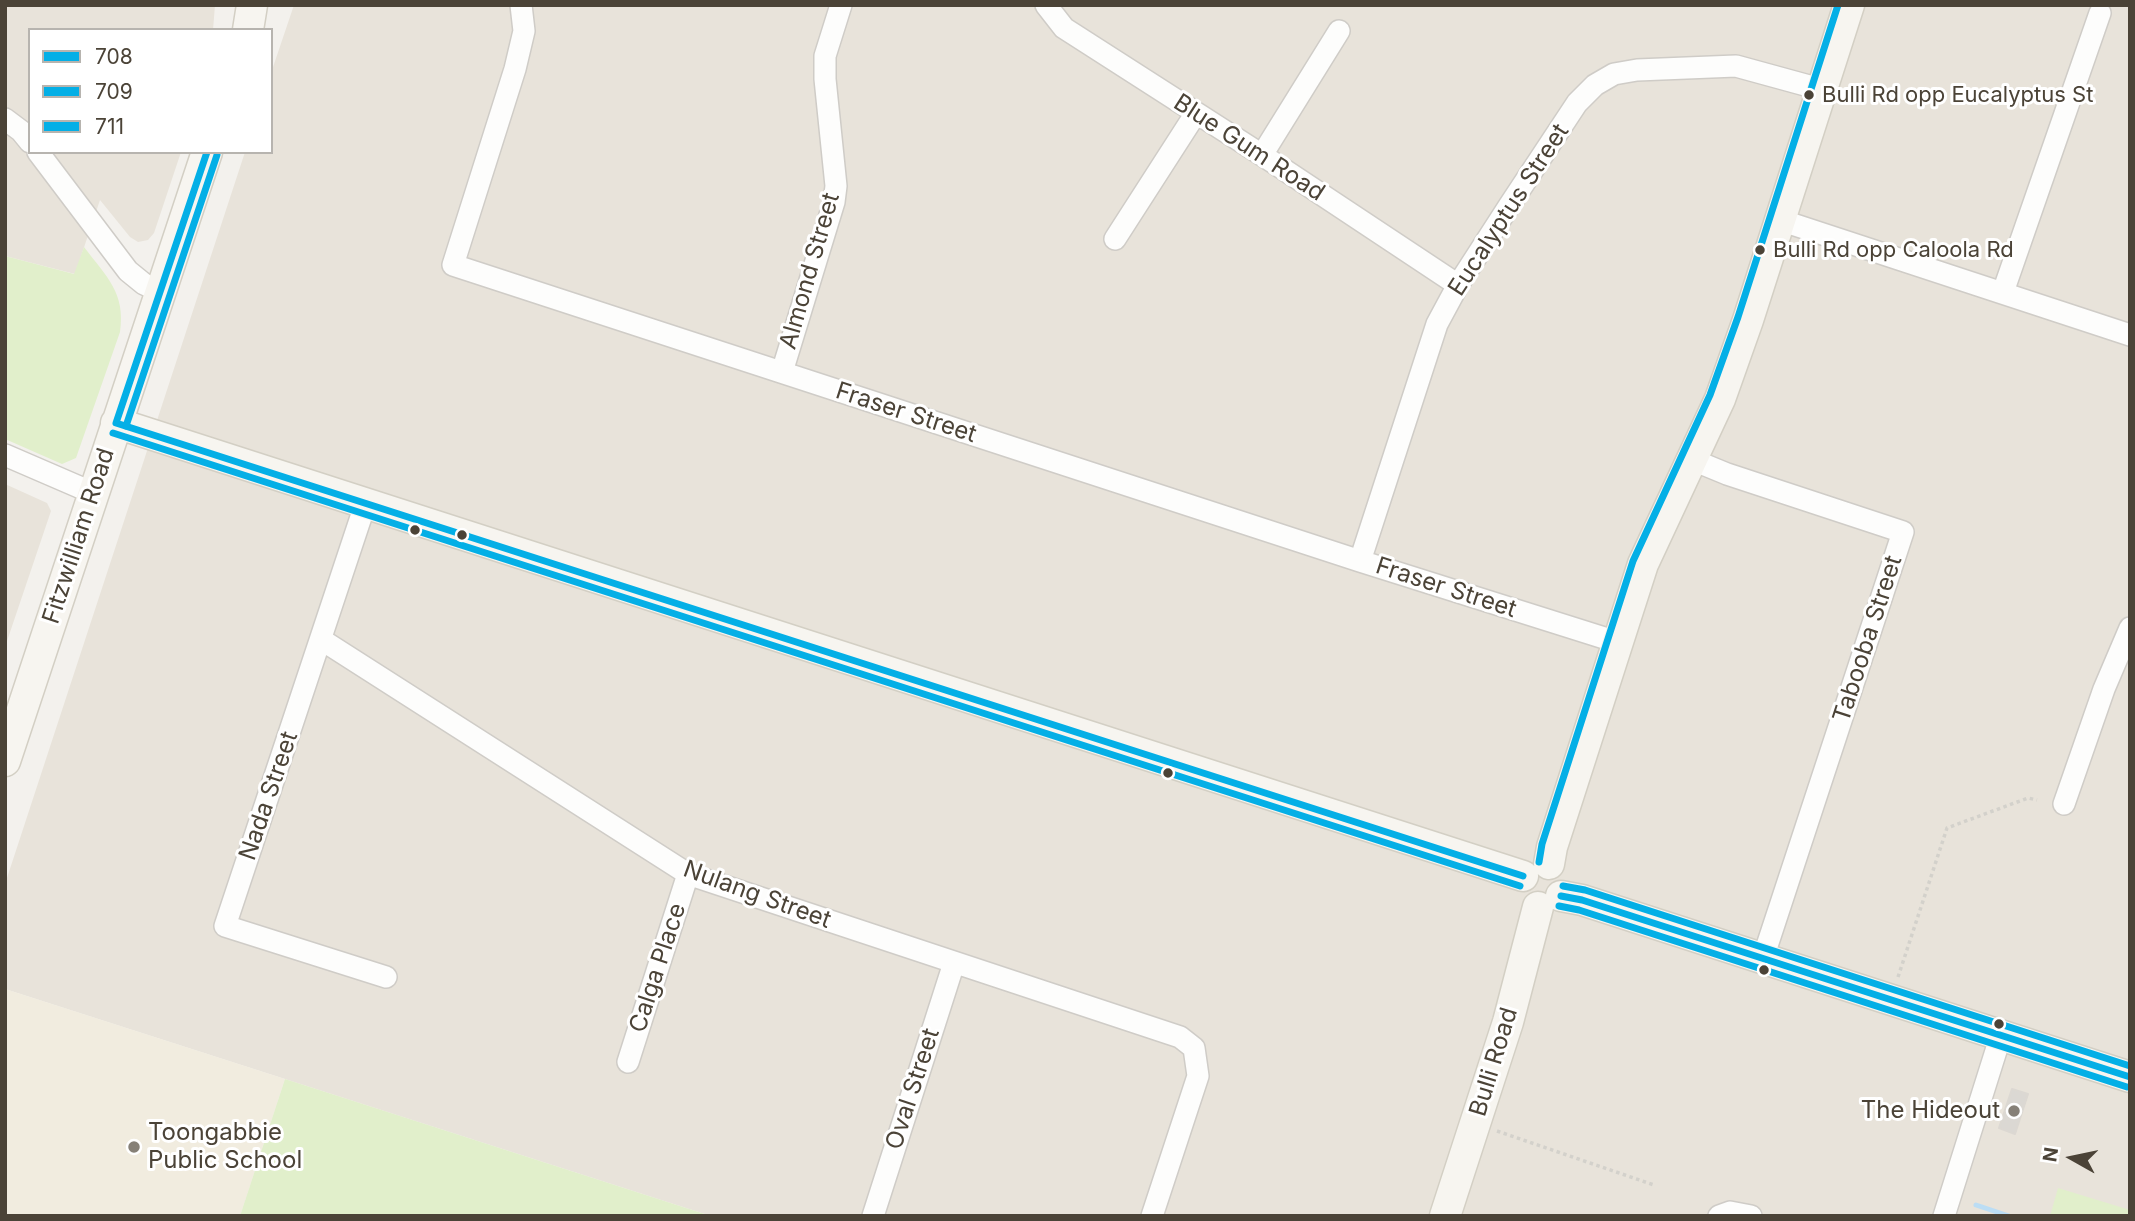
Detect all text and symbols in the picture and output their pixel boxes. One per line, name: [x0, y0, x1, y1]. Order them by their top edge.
legend: [28, 28, 273, 154]
text: 708: [95, 44, 133, 69]
text: 709: [95, 79, 133, 104]
place label: Bulli Rd opp Eucalyptus St: [1822, 82, 2093, 108]
street label: Blue Gum Road: [1168, 88, 1330, 208]
marker: Bulli Rd opp Eucalyptus St: [1802, 88, 1816, 102]
text: 711: [95, 114, 124, 139]
street label: Eucalyptus Street: [1443, 119, 1575, 301]
street label: Almond Street: [774, 190, 846, 352]
place label: Bulli Rd opp Caloola Rd: [1773, 237, 2014, 263]
marker: Bulli Rd opp Caloola Rd: [1753, 243, 1767, 257]
street label: Fraser Street: [832, 377, 980, 449]
street label: Fitzwilliam Road: [37, 444, 121, 628]
unlabelled marker: [408, 523, 422, 537]
unlabelled marker: [455, 528, 469, 542]
street label: Fraser Street: [1372, 552, 1520, 624]
street label: Tabooba Street: [1827, 552, 1909, 726]
street label: Nada Street: [234, 728, 304, 864]
unlabelled marker: [1161, 766, 1175, 780]
street label: Nulang Street: [679, 855, 835, 935]
street label: Calga Place: [624, 900, 692, 1036]
unlabelled marker: [1757, 963, 1771, 977]
street label: Bulli Road: [1464, 1004, 1524, 1120]
unlabelled marker: [1992, 1017, 2006, 1031]
street label: Oval Street: [880, 1025, 946, 1153]
place label: The Hideout: [1861, 1097, 2000, 1125]
marker: The Hideout: [2006, 1103, 2022, 1119]
place label: Toongabbie Public School: [148, 1119, 302, 1175]
north arrow: [2037, 1123, 2107, 1193]
marker: Toongabbie Public School: [126, 1139, 142, 1155]
text: N: [2038, 1146, 2063, 1164]

